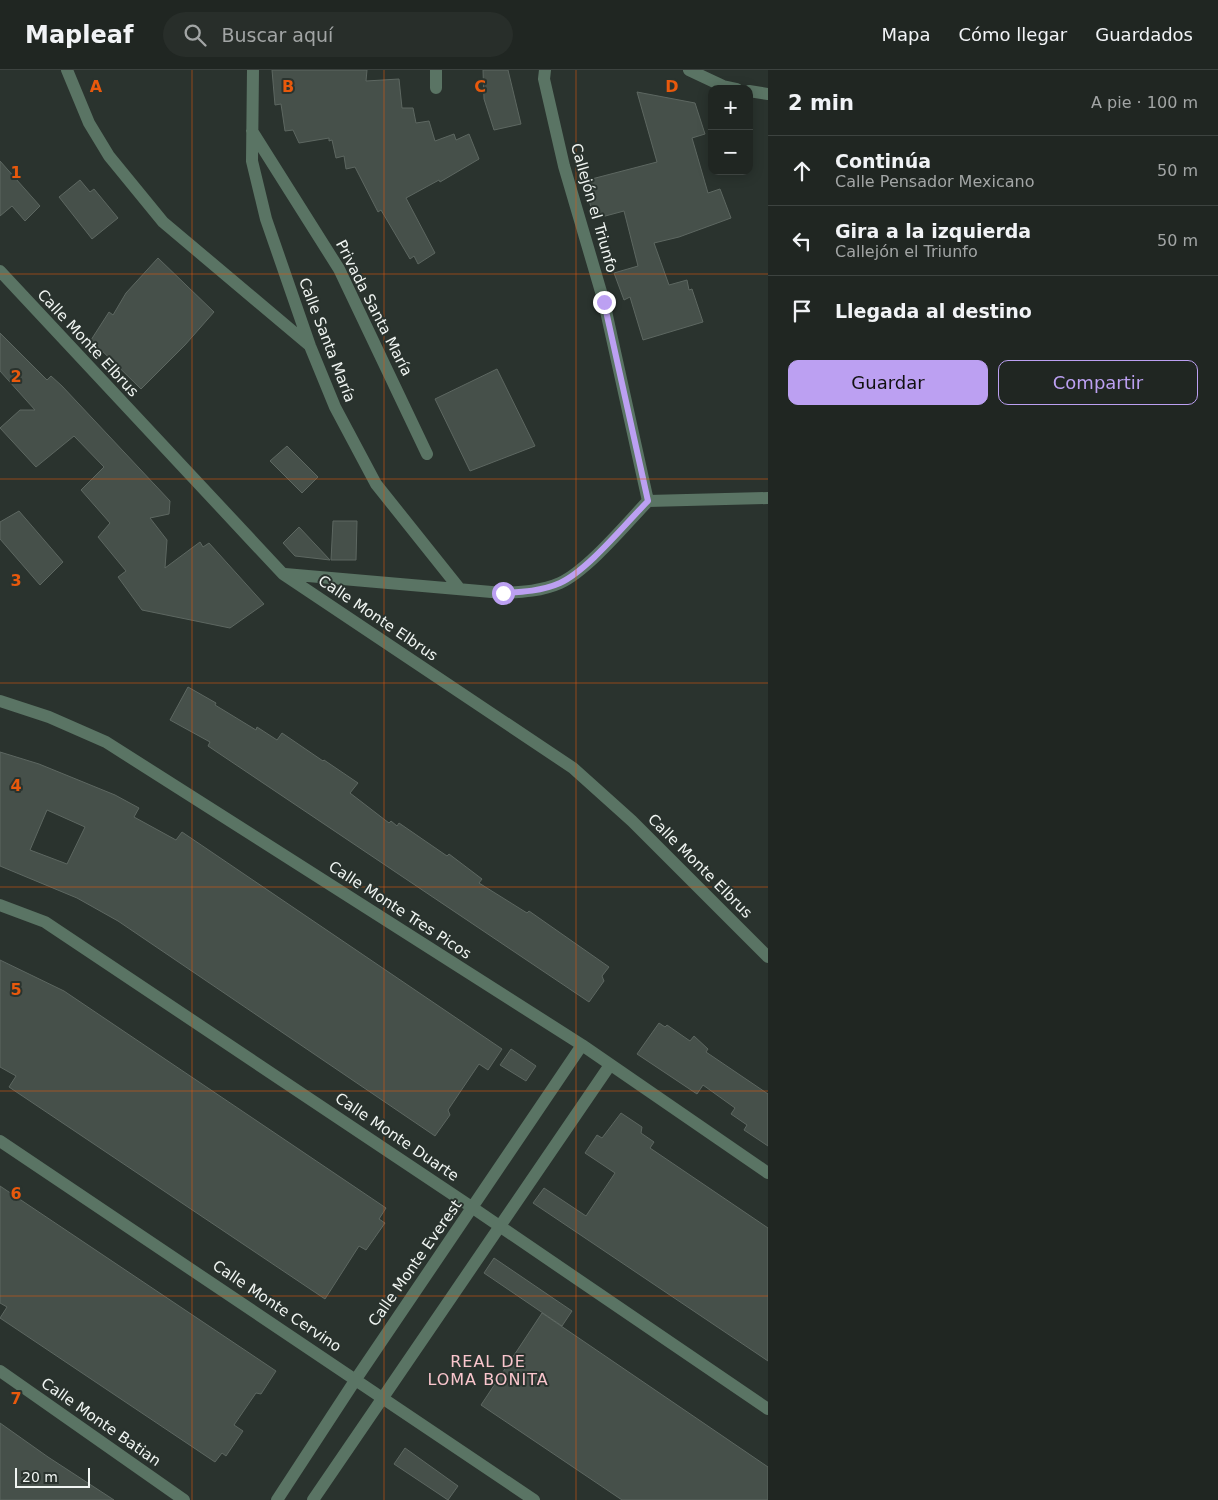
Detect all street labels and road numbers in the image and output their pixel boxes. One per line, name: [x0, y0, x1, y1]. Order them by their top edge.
street label: Callejón el Triunfo: [567, 141, 621, 275]
street label: Privada Santa María: [332, 237, 416, 379]
street label: Calle Santa María: [295, 275, 359, 405]
street label: Calle Monte Elbrus: [34, 286, 143, 401]
street label: Calle Monte Elbrus: [315, 571, 441, 665]
street label: Calle Monte Elbrus: [644, 810, 756, 922]
street label: Calle Monte Tres Picos: [325, 857, 475, 963]
street label: Calle Monte Duarte: [332, 1089, 462, 1185]
street label: Calle Monte Everest: [365, 1196, 465, 1330]
street label: Calle Monte Cervino: [209, 1256, 345, 1356]
street label: Calle Monte Batian: [38, 1374, 164, 1470]

